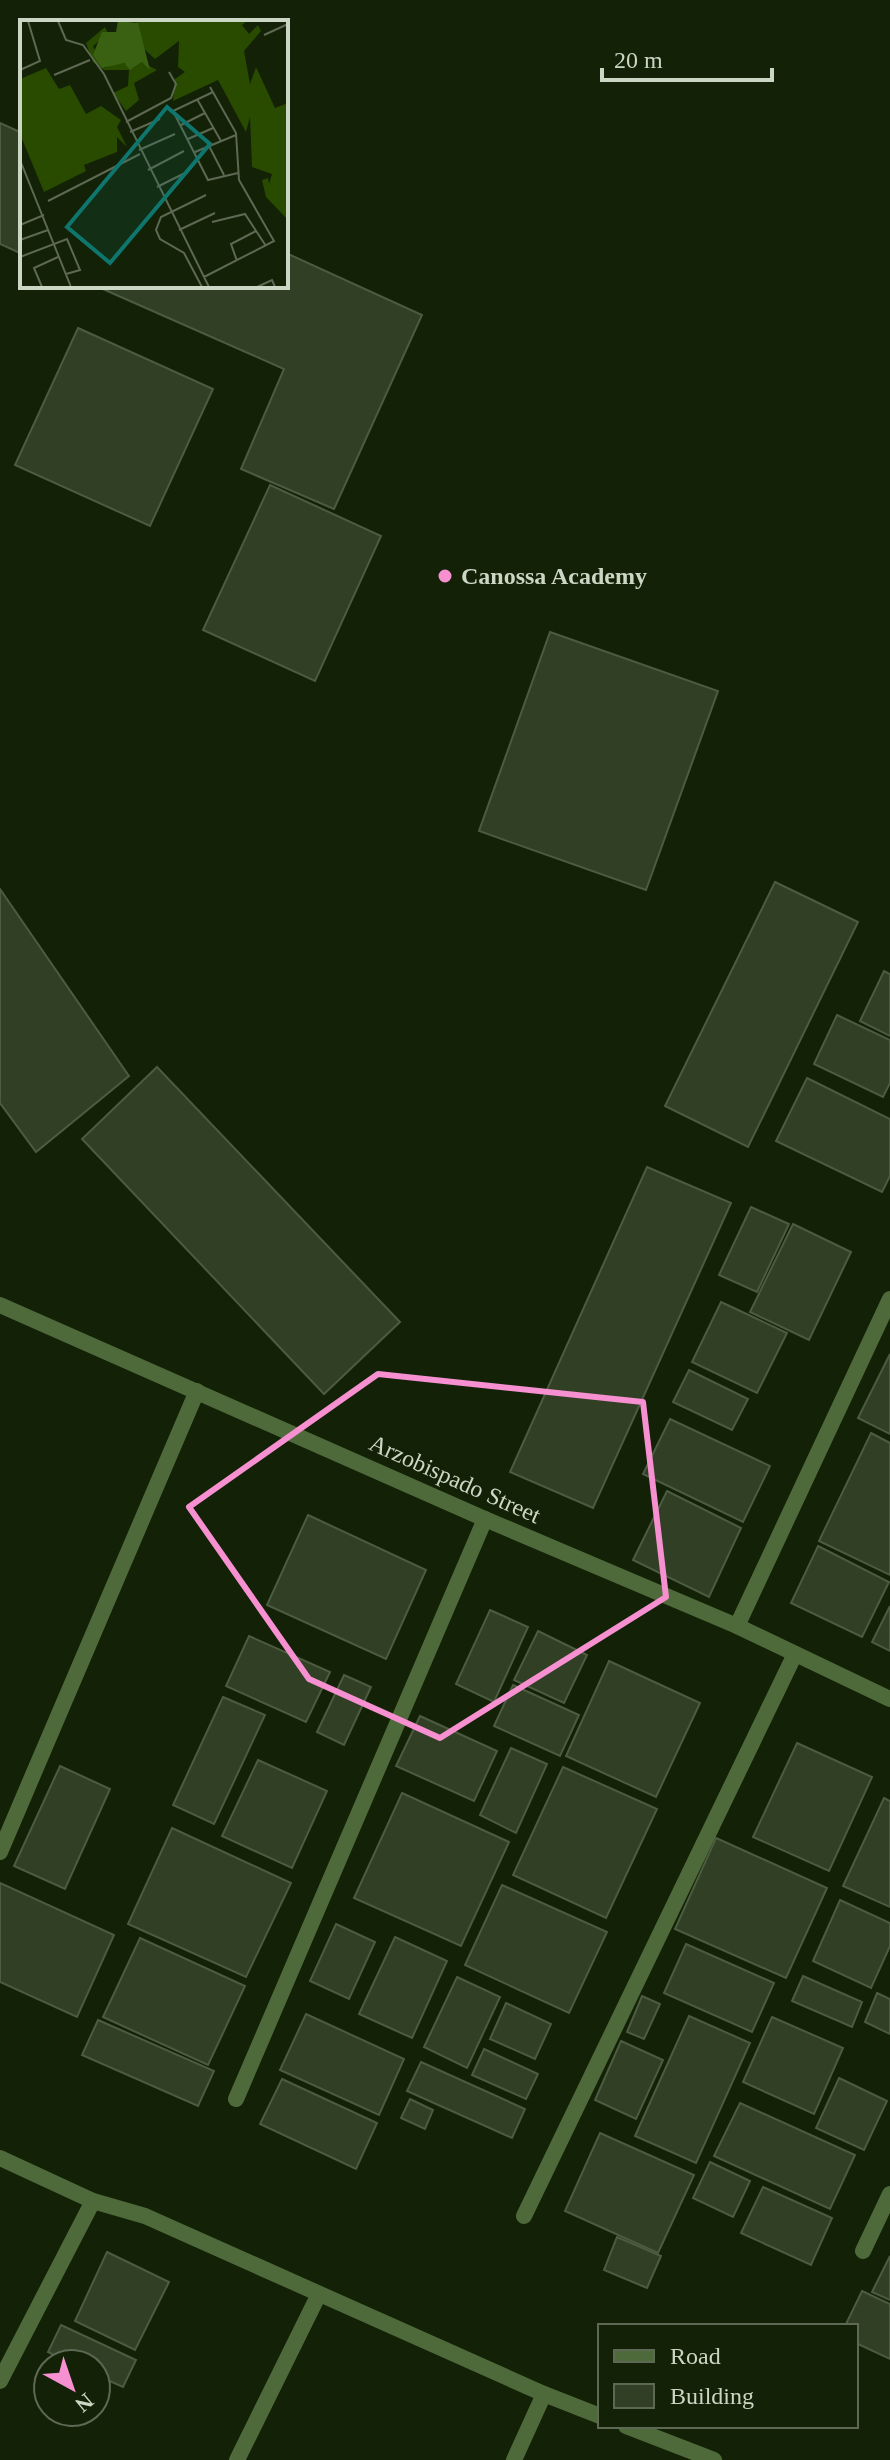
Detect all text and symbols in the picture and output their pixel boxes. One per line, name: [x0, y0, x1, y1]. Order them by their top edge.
inset map: [20, 20, 288, 288]
scale bar: [602, 32, 772, 82]
text: 20 m: [614, 47, 663, 73]
place label: Canossa Academy: [461, 563, 647, 589]
marker: Canossa Academy: [436, 567, 454, 585]
street label: Arzobispado Street: [365, 1430, 545, 1529]
legend: [598, 2324, 858, 2428]
text: Road: [670, 2343, 721, 2369]
north arrow: [32, 2348, 112, 2428]
text: Building: [670, 2383, 754, 2409]
text: N: [70, 2388, 99, 2418]

